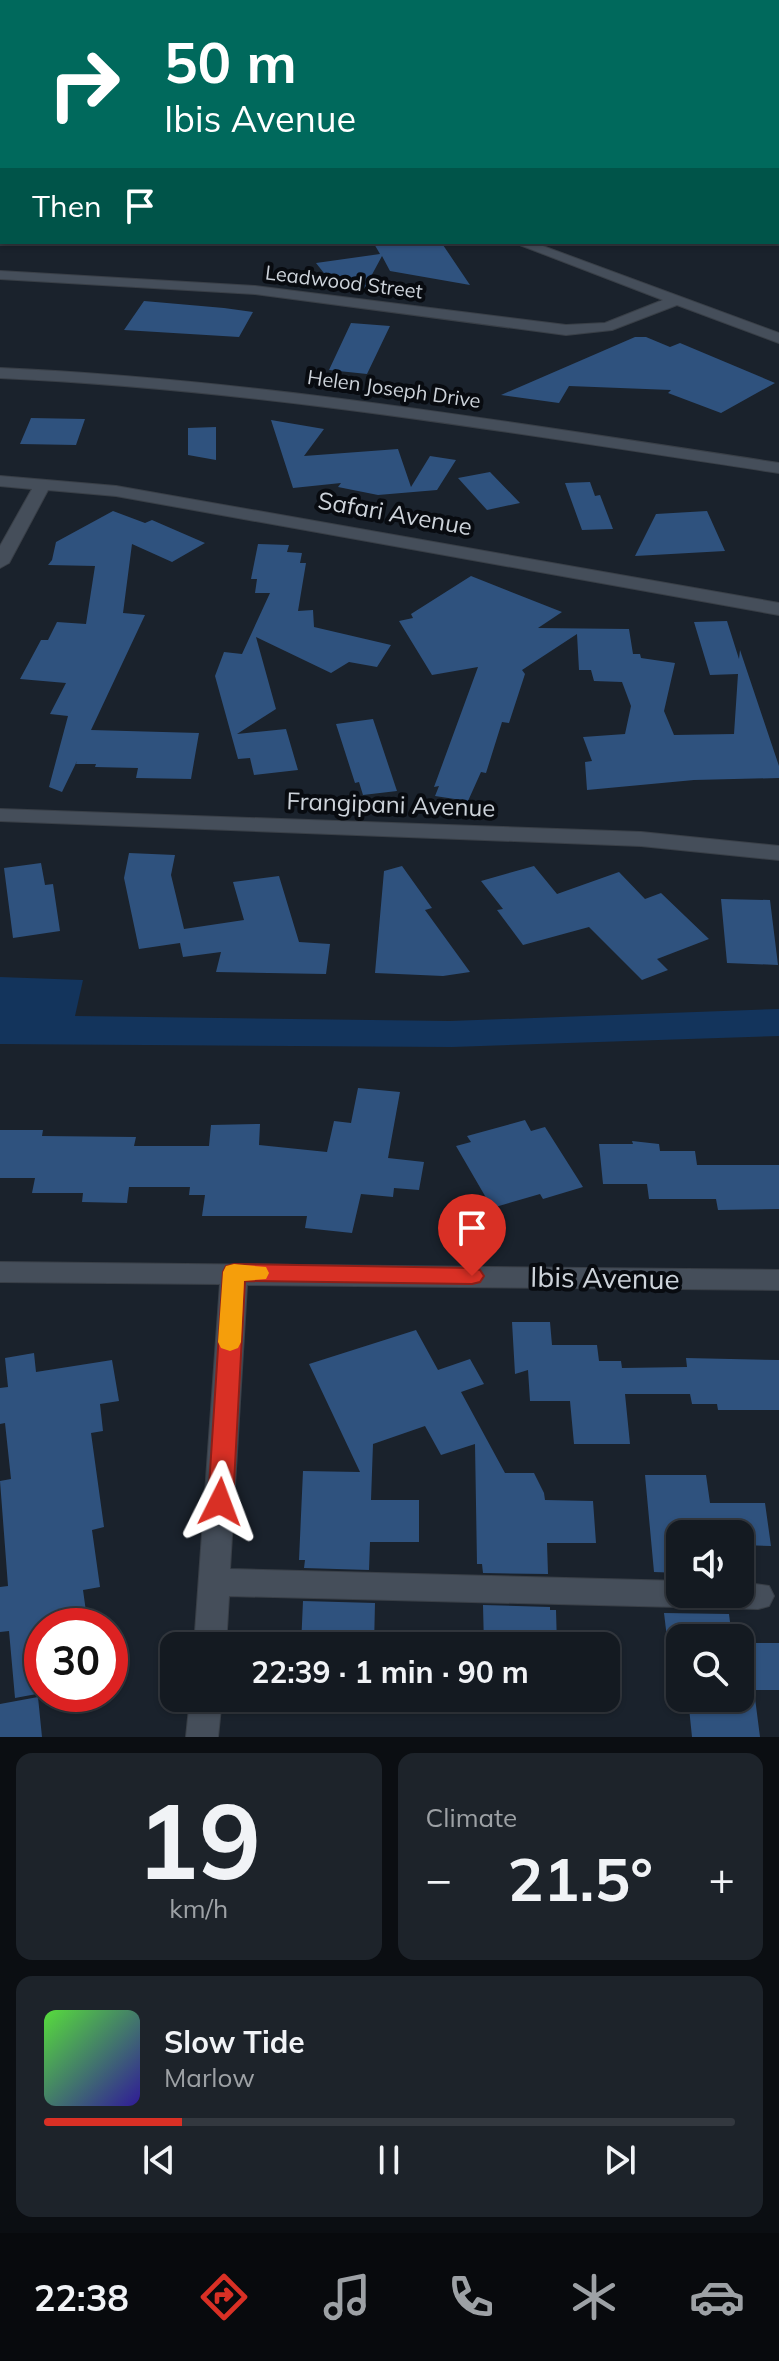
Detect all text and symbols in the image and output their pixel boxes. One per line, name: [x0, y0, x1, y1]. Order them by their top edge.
text: 50 m: [164, 27, 297, 97]
icon: right: [32, 32, 136, 136]
text: Ibis Avenue: [164, 96, 356, 141]
icon: arrive: [118, 184, 162, 228]
text: Then: [32, 187, 102, 225]
street label: Leadwood Street: [264, 259, 424, 304]
street label: Helen Joseph Drive: [306, 364, 482, 413]
street label: Safari Avenue: [316, 485, 475, 541]
street label: Frangipani Avenue: [286, 785, 496, 823]
pin: [438, 1194, 506, 1276]
icon: arrive: [450, 1206, 494, 1250]
street label: Ibis Avenue: [530, 1259, 680, 1296]
position arrow: [178, 1460, 262, 1544]
map controls: [666, 1520, 754, 1712]
button: sound: [666, 1520, 754, 1608]
speed limit sign: 30: [24, 1608, 128, 1712]
button: search: [666, 1624, 754, 1712]
text: 22:39 · 1 min · 90 m: [251, 1653, 529, 1691]
text: 19: [136, 1774, 261, 1905]
text: Climate: [426, 1801, 517, 1834]
text: 21.5°: [507, 1841, 653, 1916]
text: −: [426, 1851, 452, 1906]
text: +: [709, 1851, 735, 1906]
text: km/h: [169, 1892, 228, 1925]
text: Slow Tide: [164, 2023, 305, 2061]
text: Marlow: [164, 2061, 255, 2094]
icon: previous: [137, 2138, 181, 2182]
icon: pause: [367, 2138, 411, 2182]
icon: next: [598, 2138, 642, 2182]
icon: directions: [196, 2269, 252, 2325]
icon: music: [319, 2269, 375, 2325]
icon: phone: [443, 2269, 499, 2325]
icon: climate: [566, 2269, 622, 2325]
icon: car: [689, 2269, 745, 2325]
text: 22:38: [34, 2275, 129, 2320]

